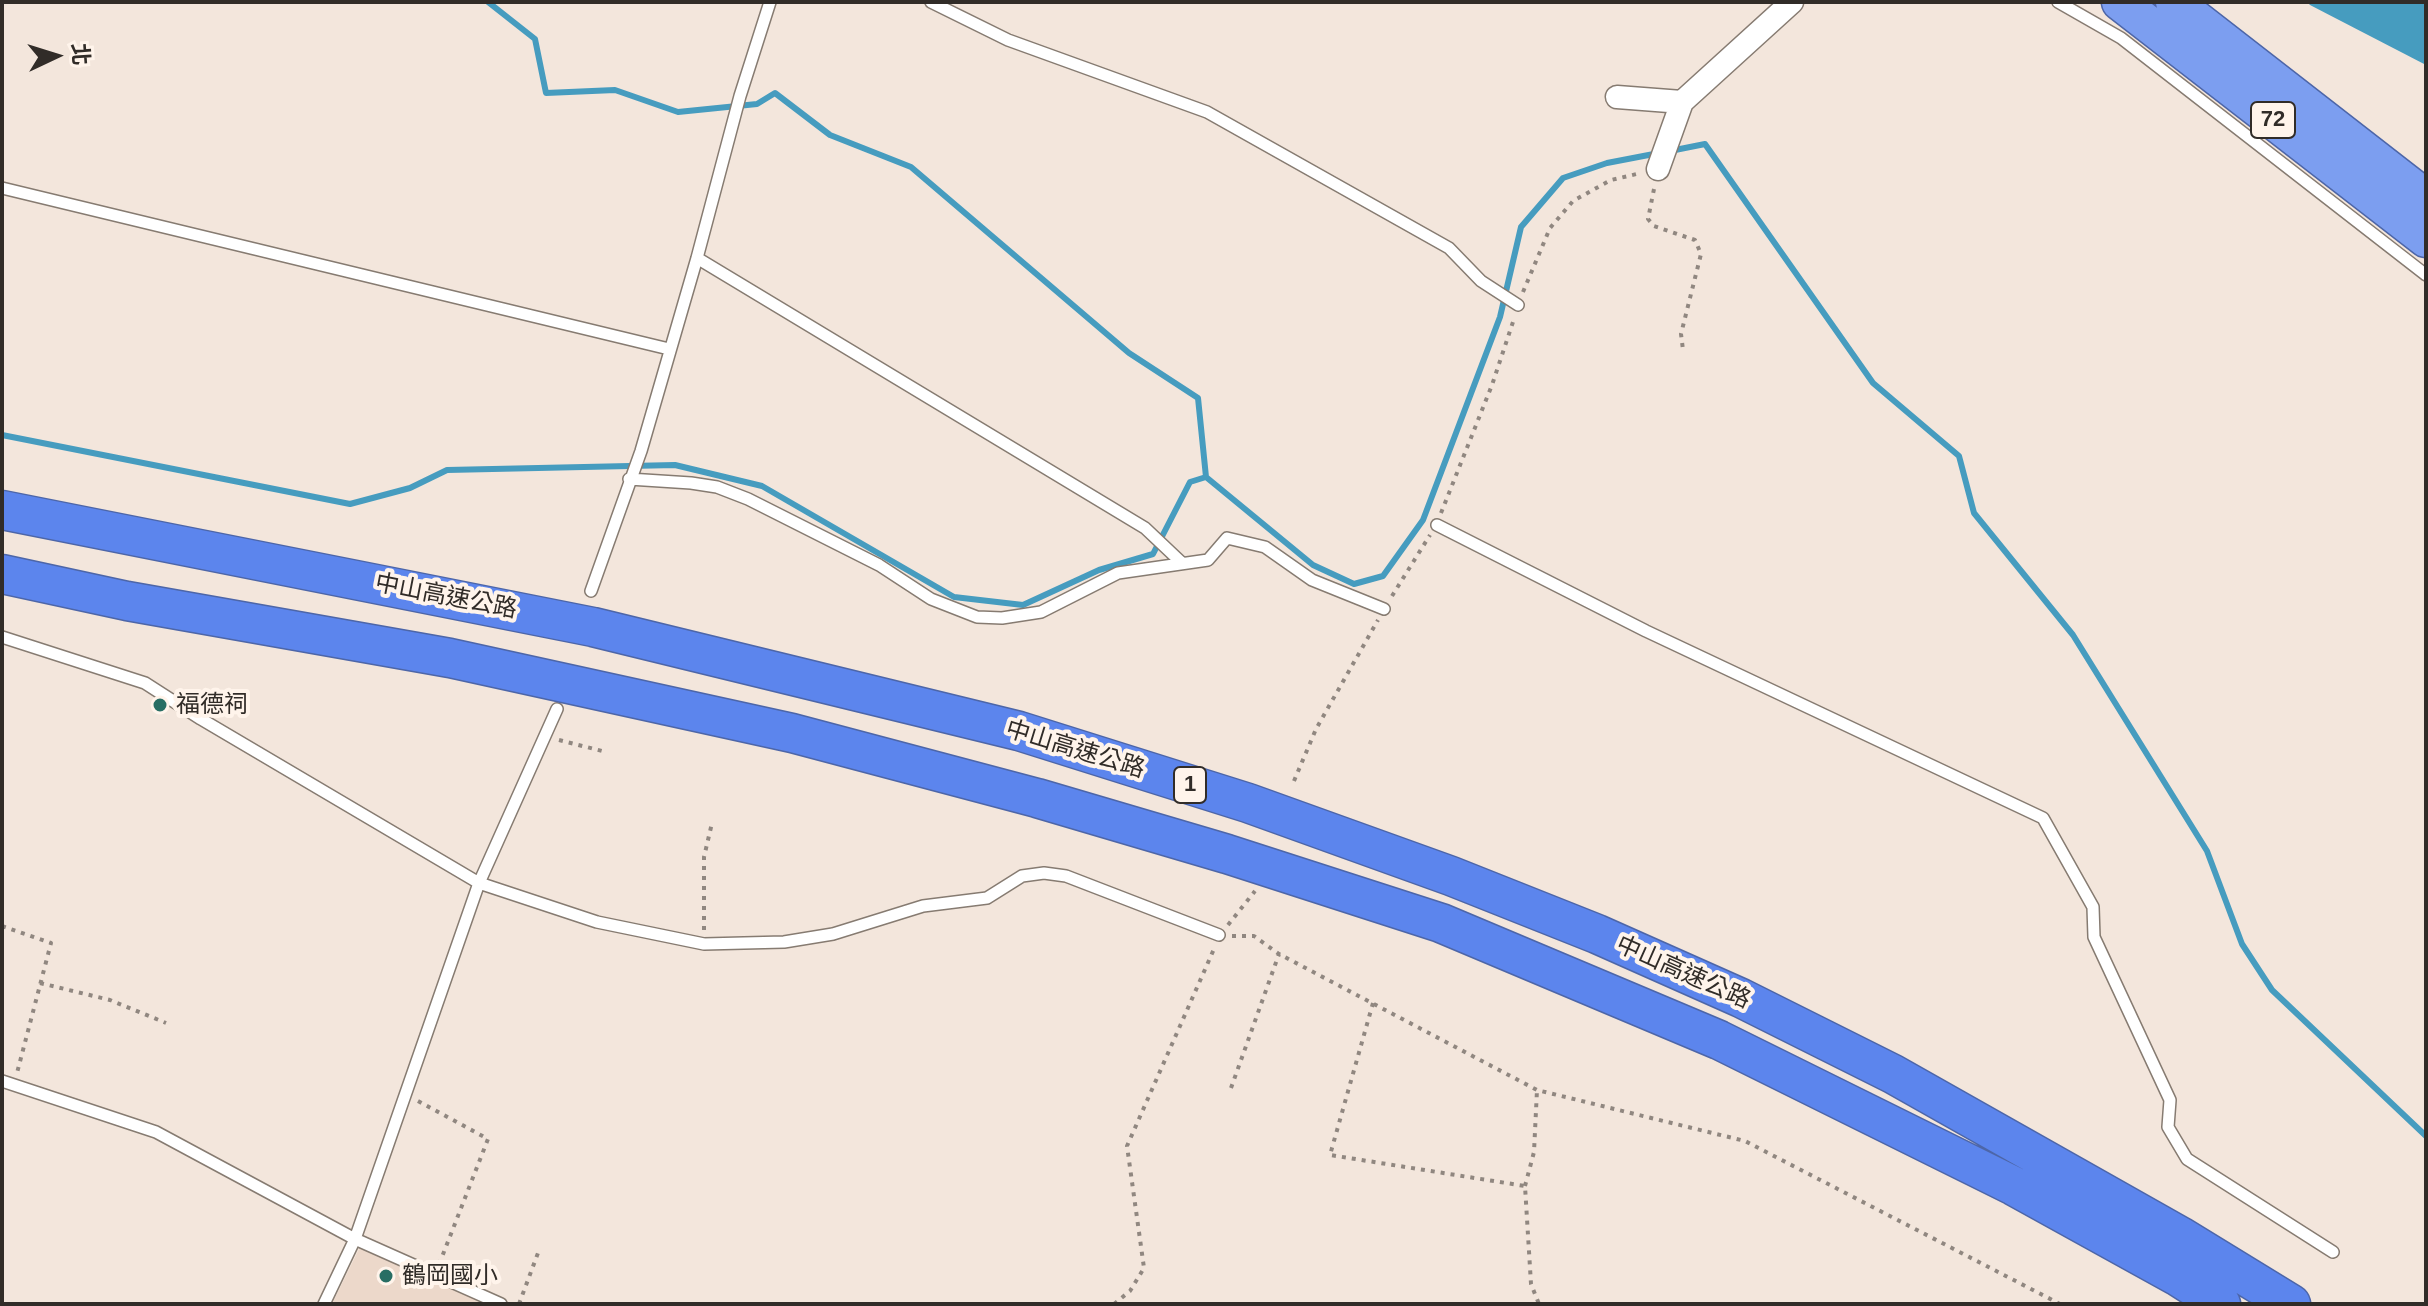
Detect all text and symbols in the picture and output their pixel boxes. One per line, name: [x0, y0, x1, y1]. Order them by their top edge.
north arrow: [16, 16, 96, 96]
text: 北: [67, 42, 94, 66]
road number: 72: [2251, 102, 2295, 138]
street label: 中山高速公路: [373, 569, 519, 625]
place label: 福德祠: [176, 691, 248, 719]
marker: 福德祠: [151, 696, 169, 714]
street label: 中山高速公路: [1002, 715, 1148, 785]
road number: 1: [1174, 767, 1206, 803]
street label: 中山高速公路: [1611, 931, 1755, 1015]
place label: 鶴岡國小: [402, 1262, 498, 1290]
marker: 鶴岡國小: [377, 1267, 395, 1285]

